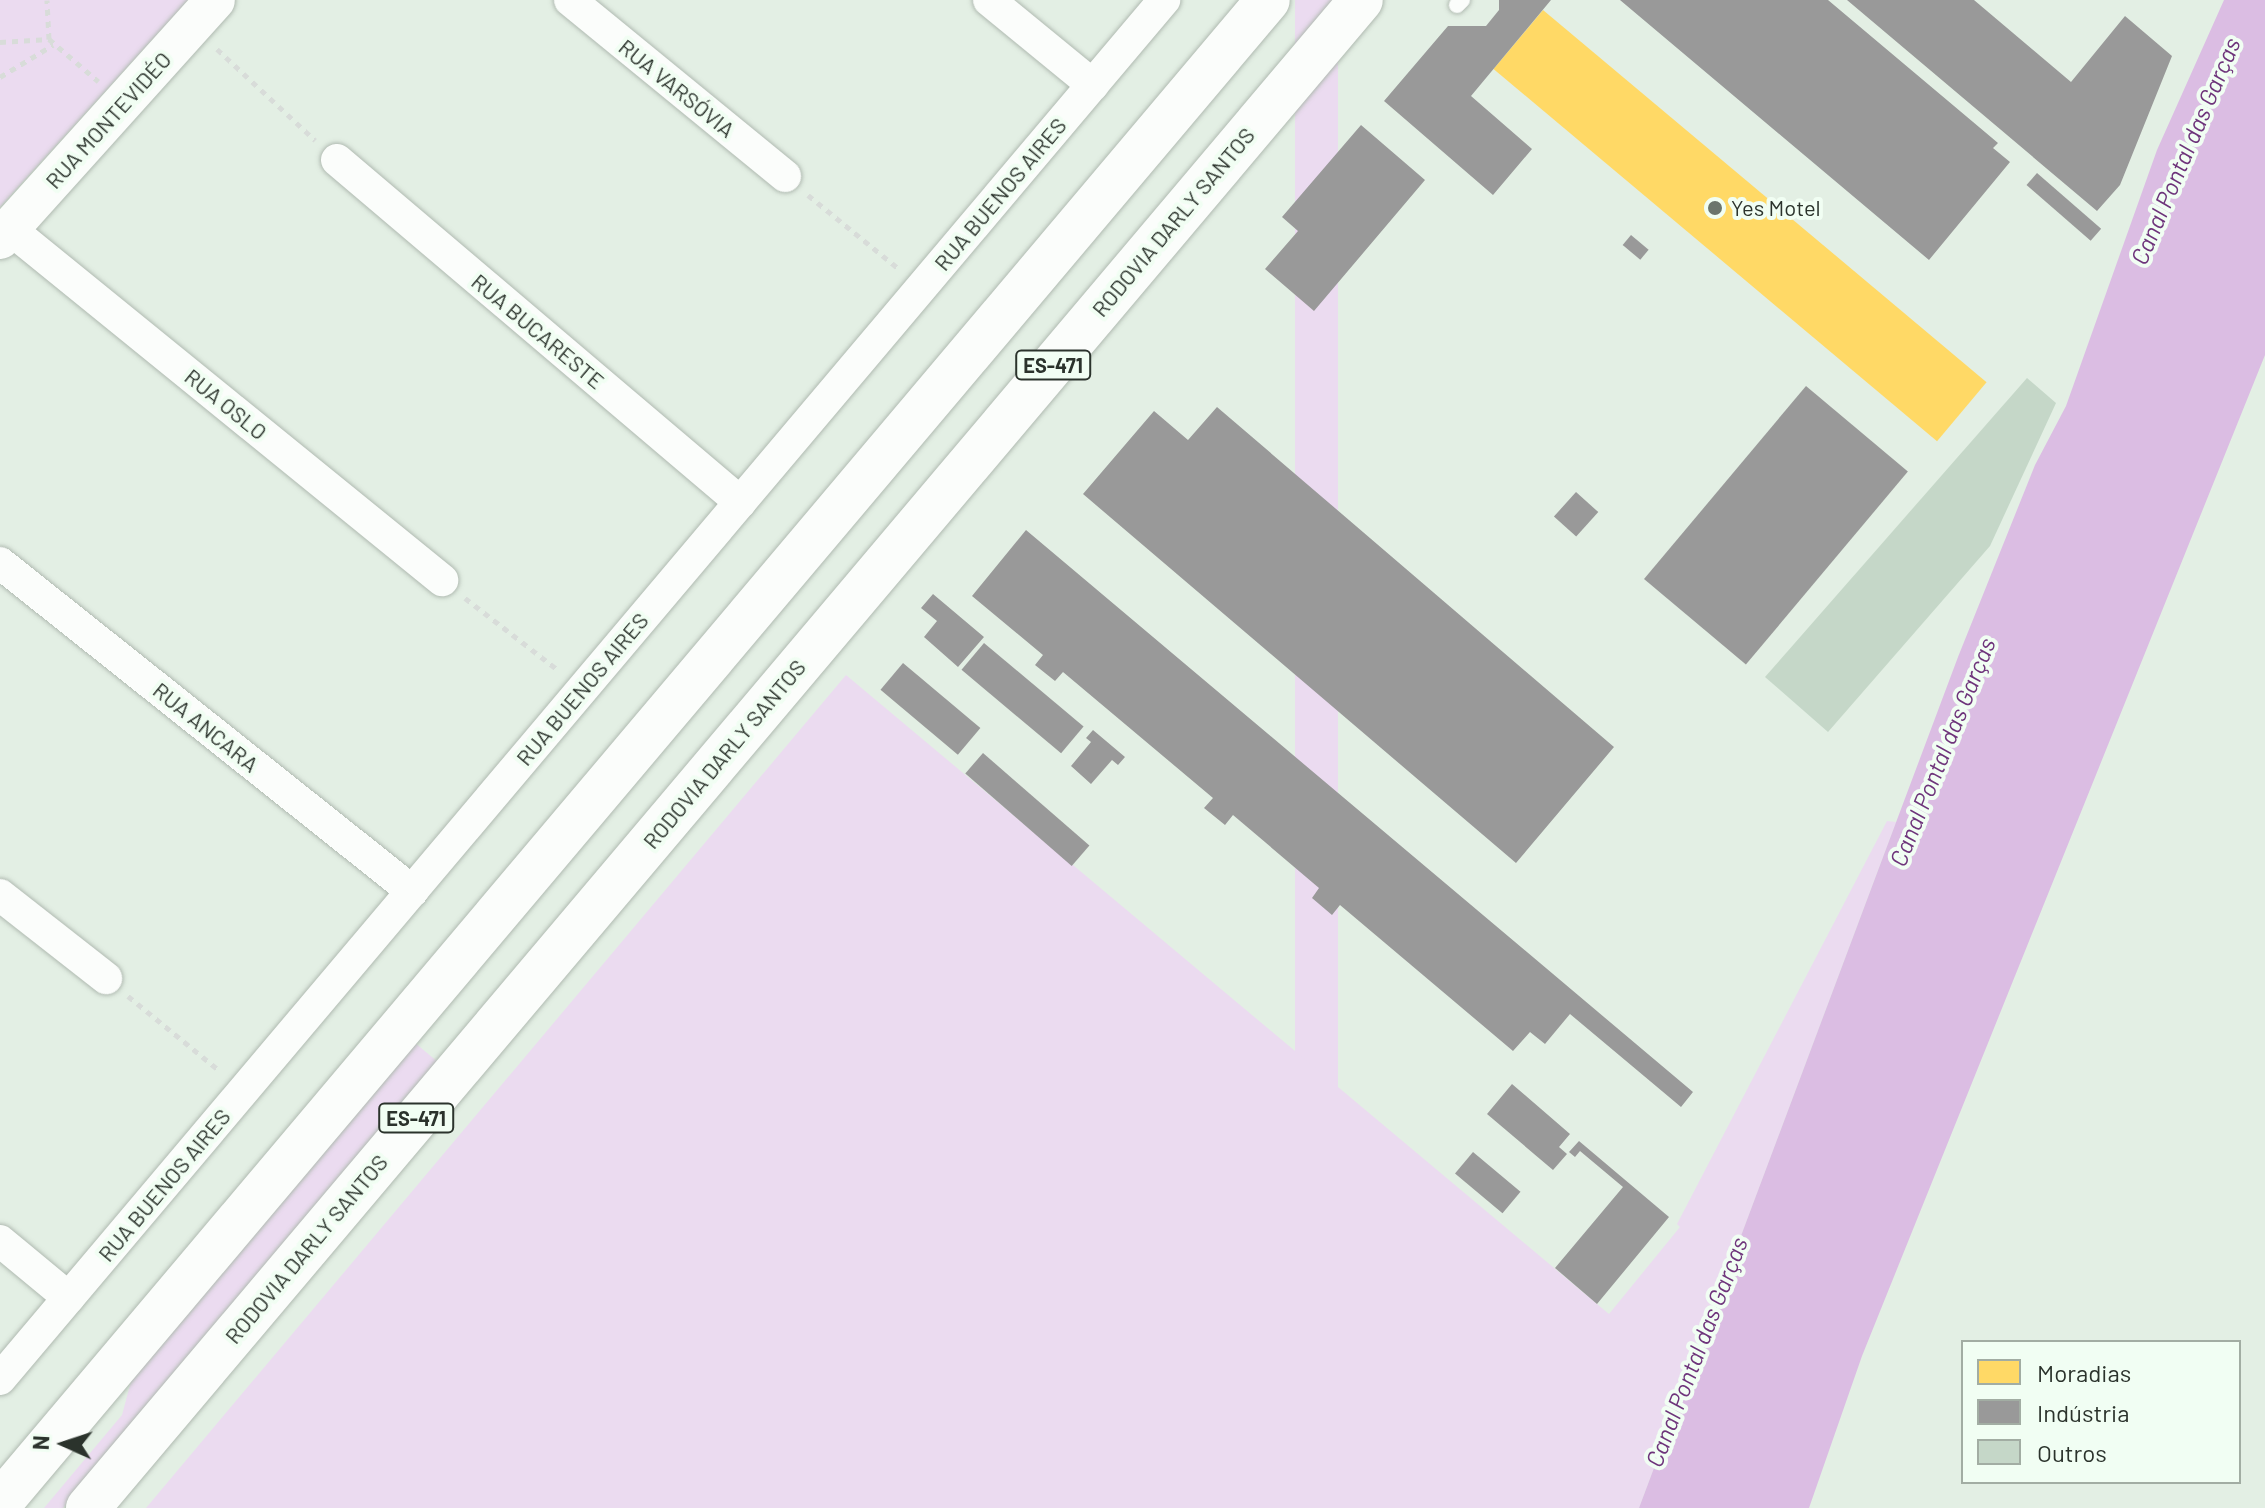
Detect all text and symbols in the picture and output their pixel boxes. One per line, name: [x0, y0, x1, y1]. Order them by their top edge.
street label: RUA VARSÓVIA: [614, 33, 740, 143]
water label: Canal Pontal das Garças: [2124, 33, 2246, 269]
street label: RUA MONTEVIDÉO: [40, 46, 176, 194]
street label: RUA BUENOS AIRES: [928, 112, 1072, 276]
street label: RODOVIA DARLY SANTOS: [1086, 122, 1260, 322]
place label: Yes Motel: [1731, 195, 1821, 221]
marker: Yes Motel: [1706, 199, 1724, 217]
street label: RUA BUCARESTE: [466, 268, 610, 394]
road number: ES-471: [1015, 349, 1091, 381]
street label: RUA OSLO: [180, 363, 272, 445]
street label: RUA BUENOS AIRES: [510, 607, 654, 771]
water label: Canal Pontal das Garças: [1883, 634, 2001, 870]
street label: RODOVIA DARLY SANTOS: [637, 654, 811, 854]
street label: RUA ANCARA: [148, 677, 264, 777]
road number: ES-471: [378, 1102, 454, 1134]
street label: RUA BUENOS AIRES: [92, 1103, 236, 1267]
street label: RODOVIA DARLY SANTOS: [219, 1149, 393, 1349]
water label: Canal Pontal das Garças: [1639, 1233, 1753, 1471]
legend: [1961, 1340, 2241, 1484]
text: Moradias: [2037, 1358, 2131, 1387]
text: Indústria: [2037, 1398, 2129, 1427]
north arrow: [24, 1404, 104, 1484]
text: N: [27, 1435, 53, 1451]
text: Outros: [2037, 1438, 2107, 1467]

